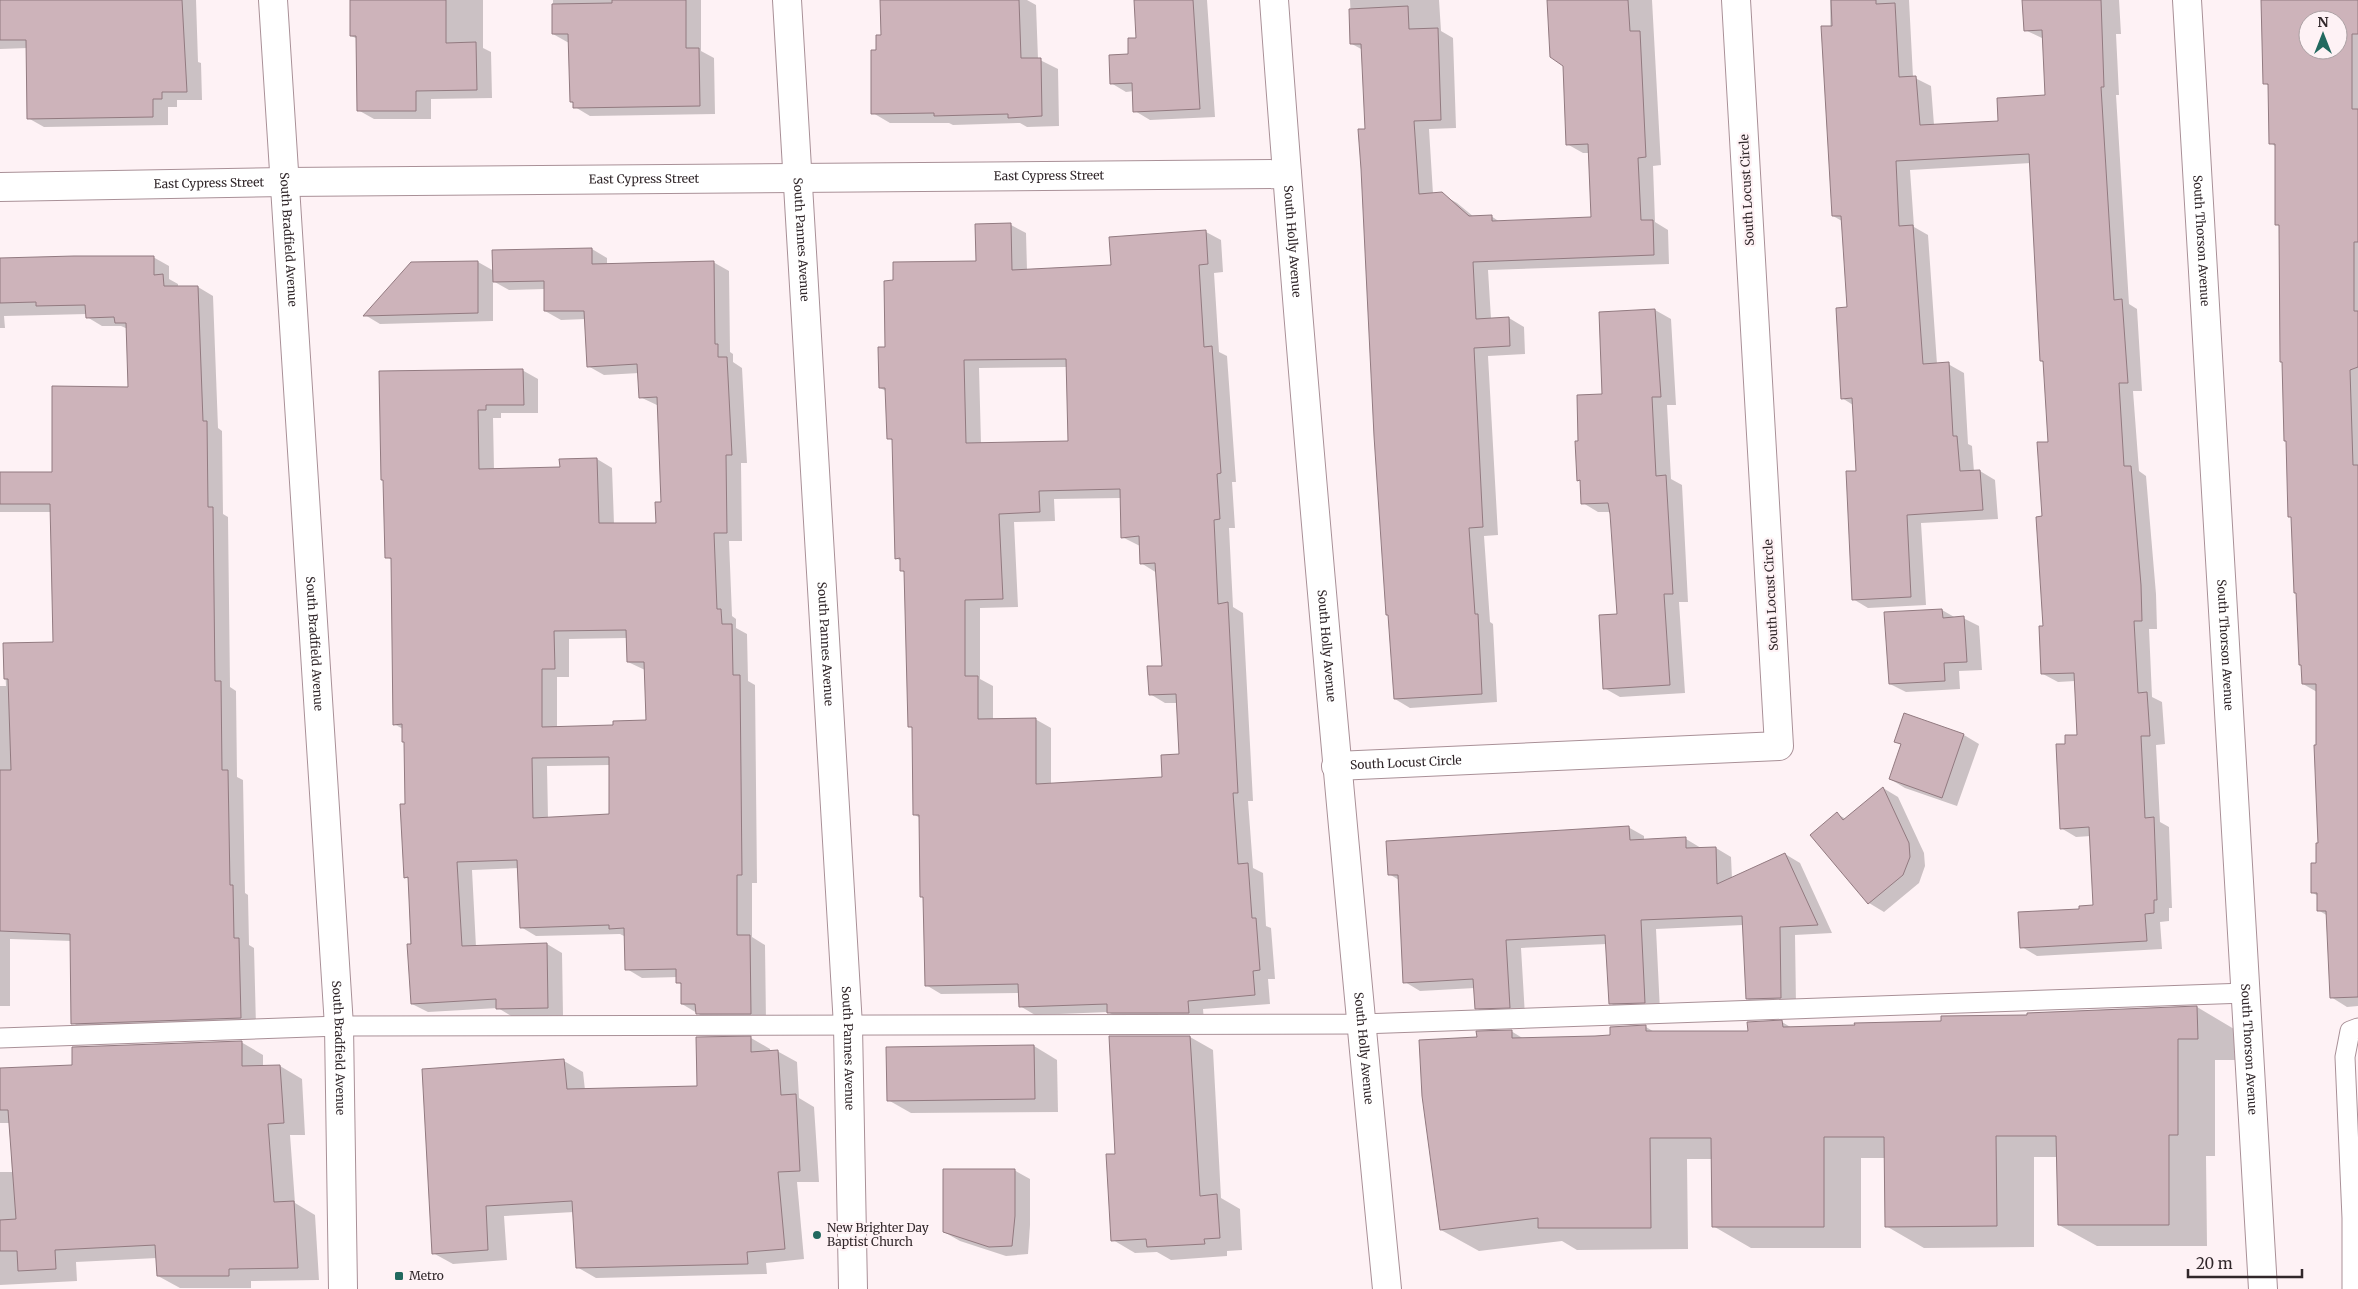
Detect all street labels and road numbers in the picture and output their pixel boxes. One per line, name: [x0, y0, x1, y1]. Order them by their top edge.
street label: South Locust Circle: [1736, 134, 1757, 246]
street label: East Cypress Street: [994, 167, 1105, 183]
street label: East Cypress Street: [589, 171, 700, 187]
street label: South Bradfield Avenue: [277, 172, 301, 307]
street label: East Cypress Street: [154, 174, 265, 191]
street label: South Thorson Avenue: [2190, 174, 2213, 307]
street label: South Pannes Avenue: [791, 177, 813, 302]
street label: South Holly Avenue: [1281, 185, 1305, 298]
street label: South Locust Circle: [1760, 539, 1781, 651]
street label: South Bradfield Avenue: [303, 576, 327, 711]
street label: South Thorson Avenue: [2214, 579, 2237, 711]
street label: South Pannes Avenue: [815, 581, 837, 706]
street label: South Holly Avenue: [1315, 589, 1339, 703]
street label: South Locust Circle: [1350, 752, 1462, 772]
street label: South Bradfield Avenue: [329, 980, 348, 1115]
street label: South Thorson Avenue: [2238, 983, 2261, 1115]
street label: South Pannes Avenue: [839, 986, 858, 1110]
street label: South Holly Avenue: [1351, 991, 1377, 1105]

